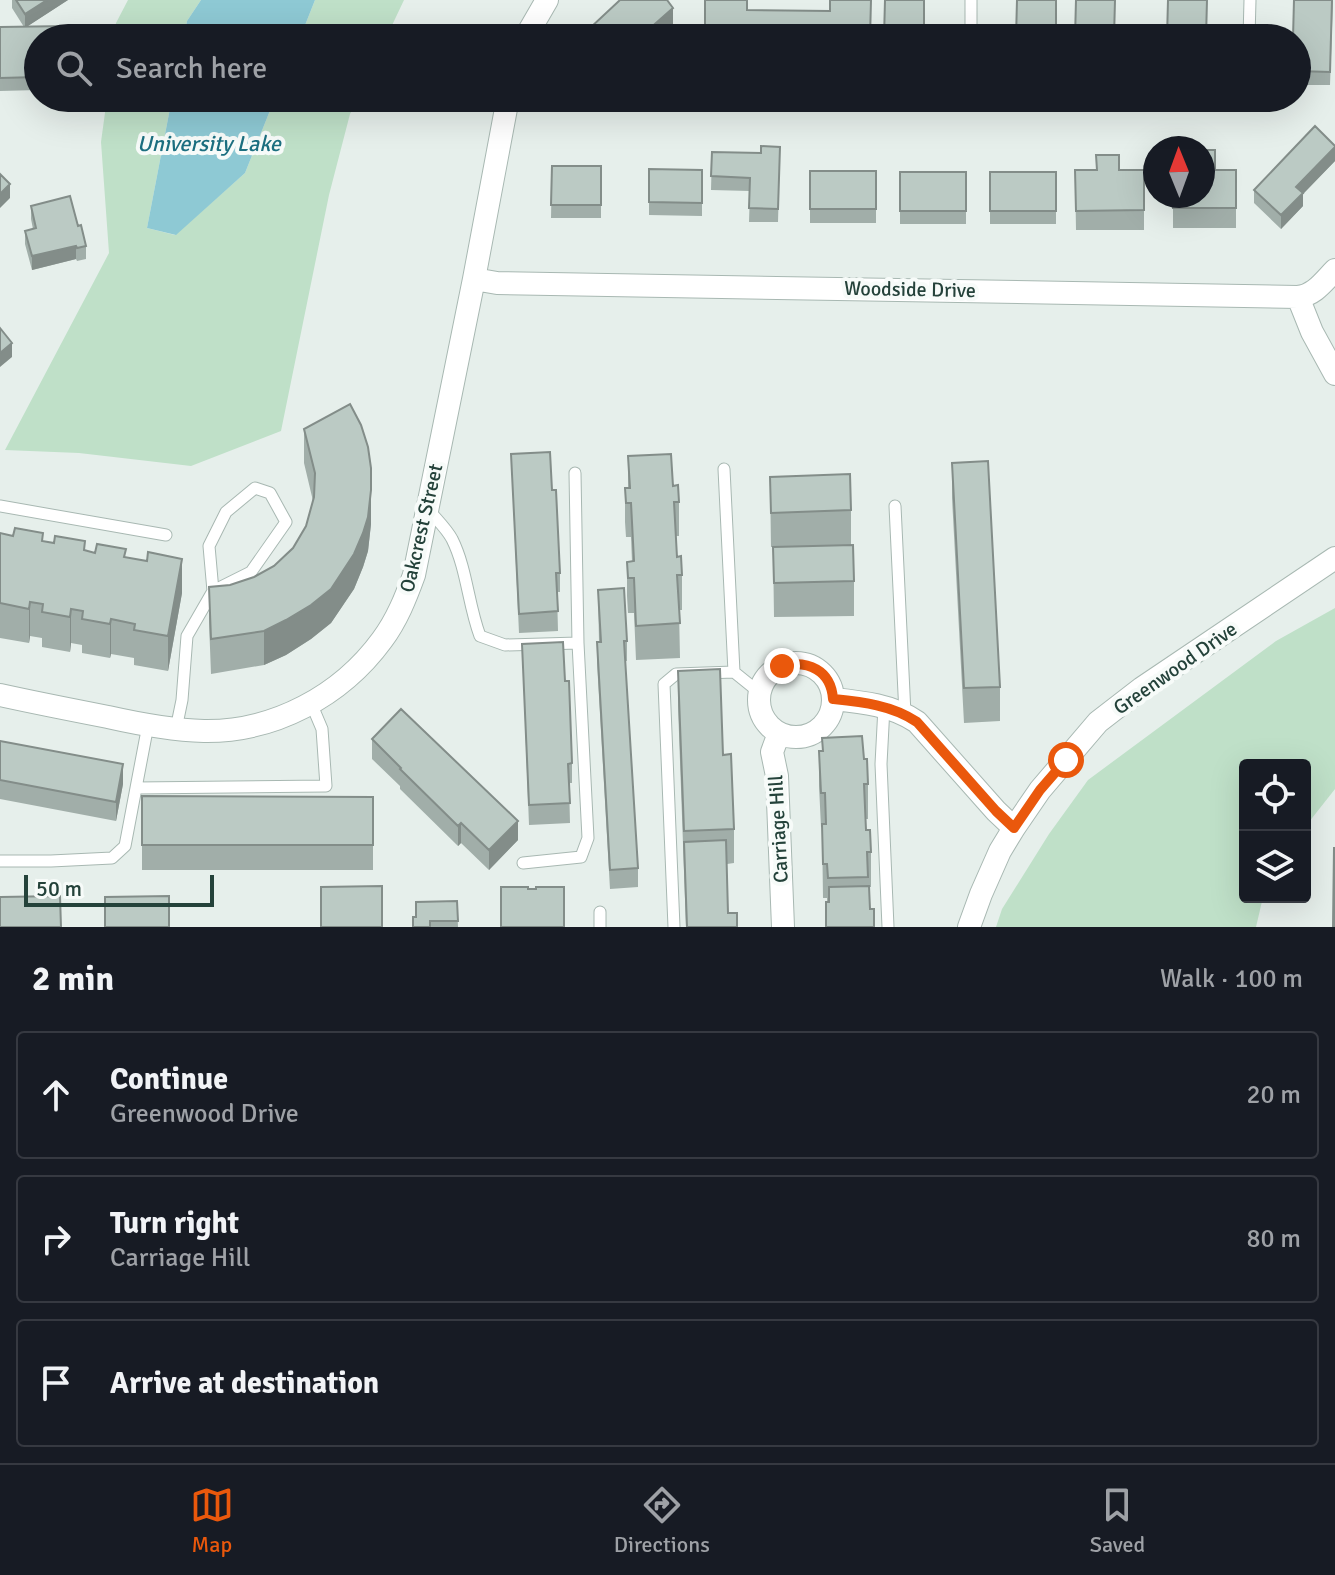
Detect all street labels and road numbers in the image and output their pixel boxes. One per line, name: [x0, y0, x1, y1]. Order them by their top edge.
street label: Woodside Drive: [844, 276, 976, 303]
street label: Oakcrest Street: [395, 461, 448, 595]
street label: Greenwood Drive: [1109, 617, 1242, 720]
street label: Carriage Hill: [763, 774, 794, 884]

